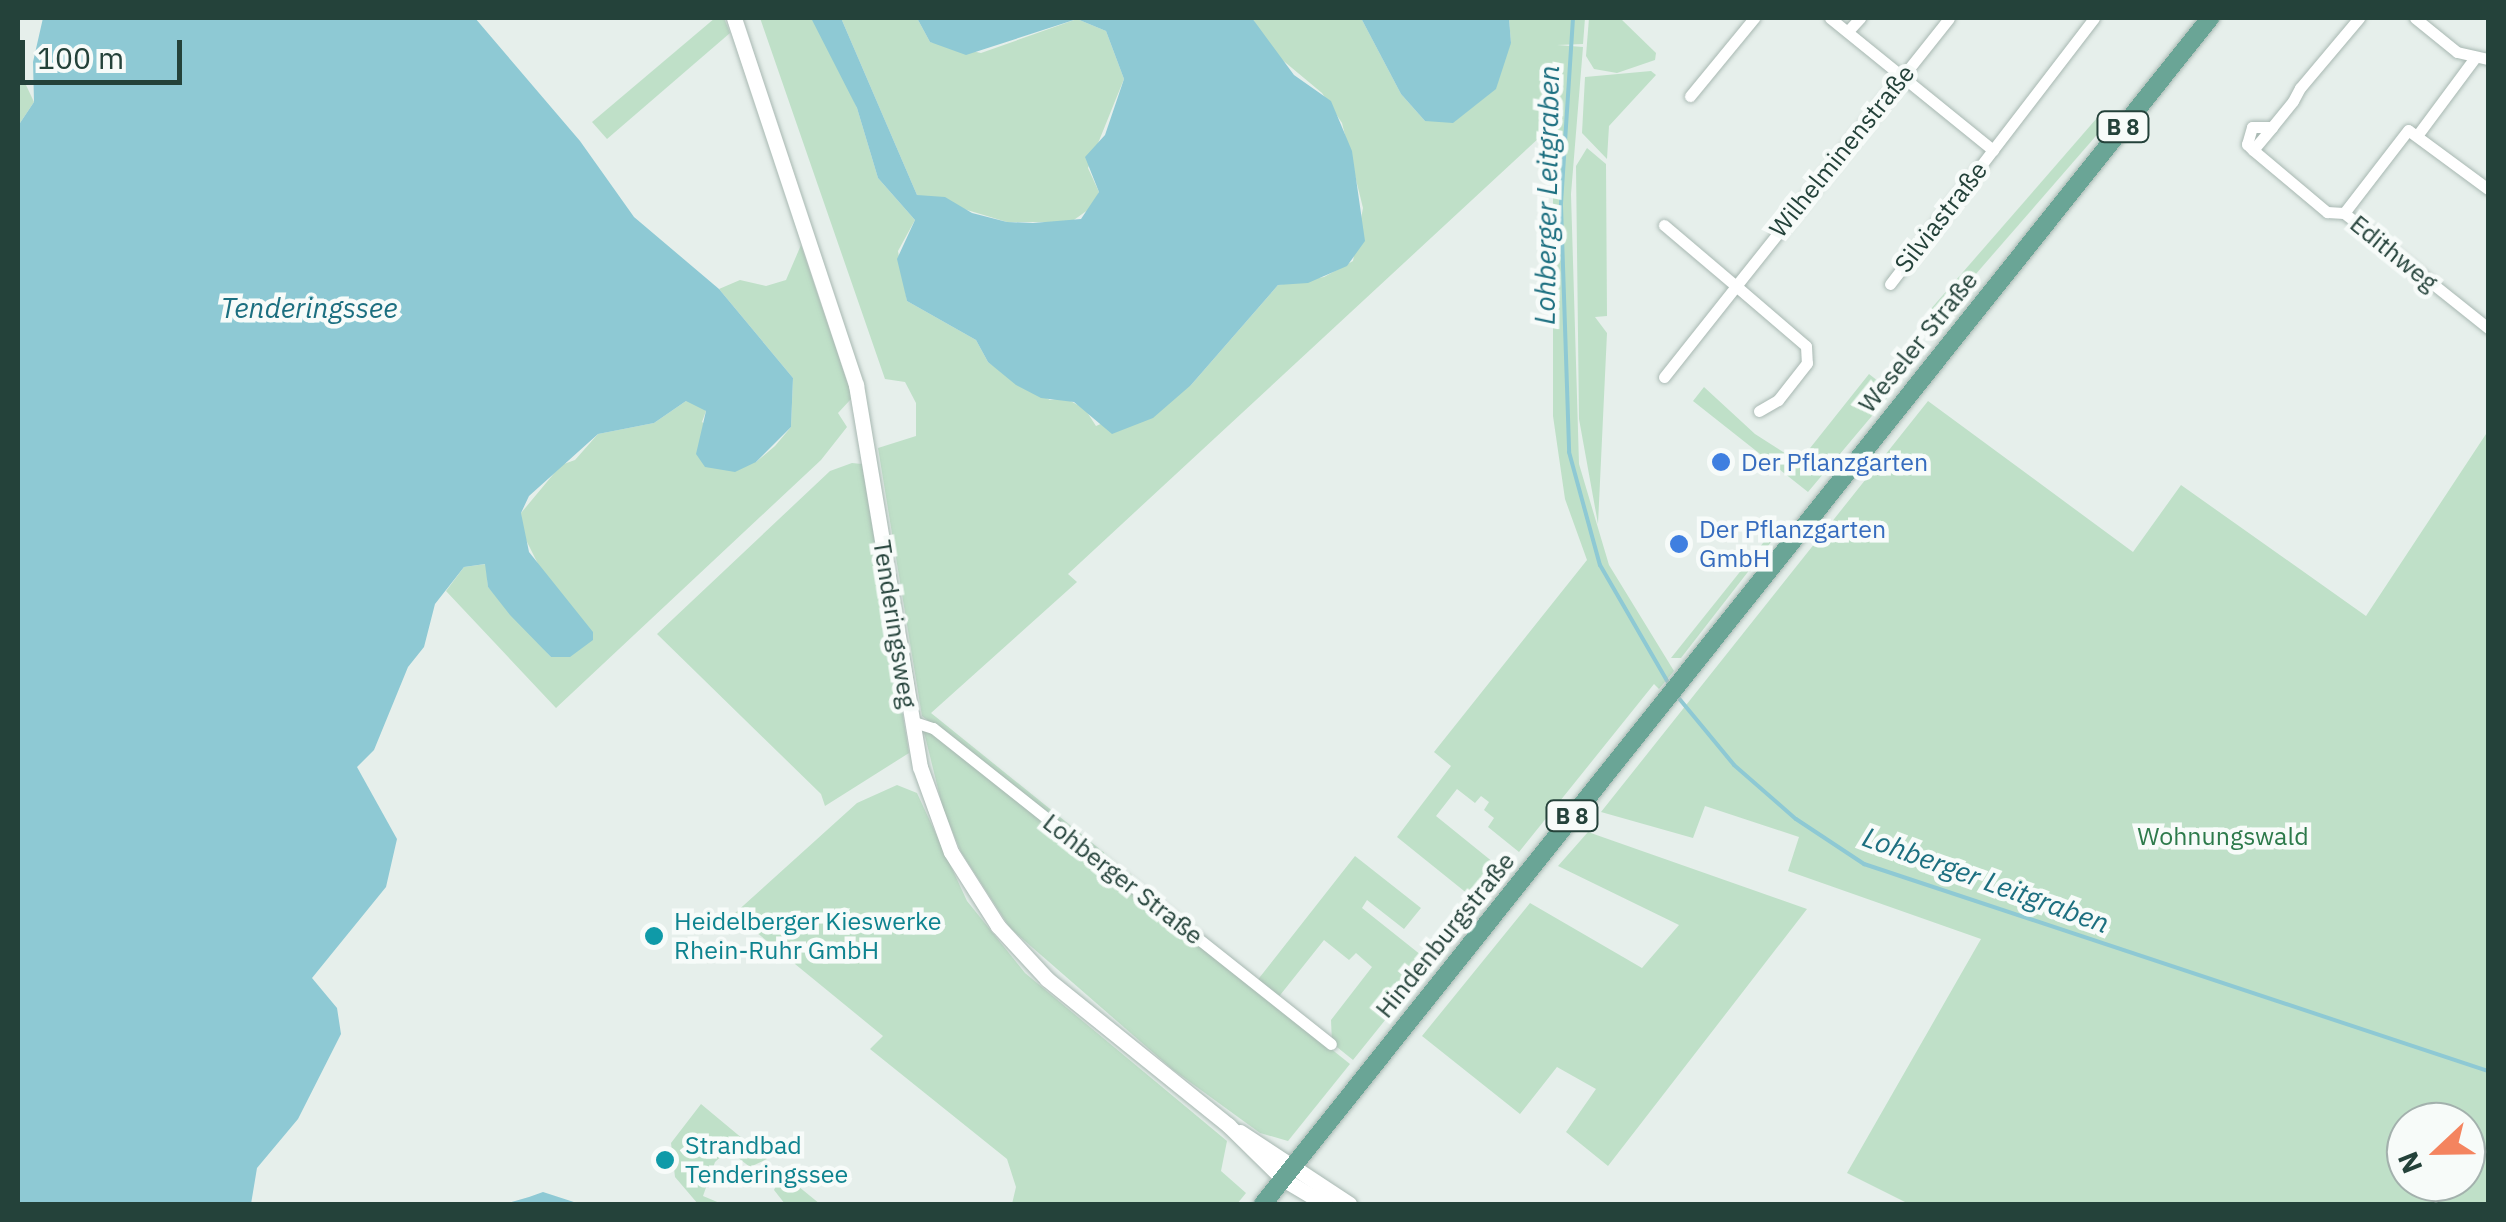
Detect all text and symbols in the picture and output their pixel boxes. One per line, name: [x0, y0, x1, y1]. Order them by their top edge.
scale bar: [25, 20, 188, 82]
text: 100 m: [37, 38, 124, 77]
street label: Wilhelminenstraße: [1763, 59, 1921, 243]
water label: Lohberger Leitgraben: [1528, 65, 1566, 325]
road number: B 8: [2096, 110, 2150, 144]
street label: Silviastraße: [1889, 156, 1993, 278]
street label: Edithweg: [2344, 209, 2444, 297]
street label: Weseler Straße: [1852, 266, 1984, 418]
water label: Tenderingssee: [221, 291, 397, 325]
place label: Der Pflanzgarten: [1741, 447, 1928, 477]
marker: Der Pflanzgarten: [1710, 451, 1732, 473]
place label: Der Pflanzgarten GmbH: [1699, 515, 1886, 574]
marker: Der Pflanzgarten GmbH: [1668, 533, 1690, 555]
street label: Tenderingsweg: [867, 538, 923, 710]
road number: B 8: [1544, 799, 1600, 833]
street label: Lohberger Straße: [1037, 807, 1209, 951]
water label: Lohberger Leitgraben: [1858, 820, 2114, 940]
park label: Wohnungswald: [2137, 821, 2309, 851]
street label: Hindenburgstraße: [1369, 846, 1521, 1024]
place label: Heidelberger Kieswerke Rhein-Ruhr GmbH: [674, 907, 942, 966]
marker: Heidelberger Kieswerke Rhein-Ruhr GmbH: [643, 925, 665, 947]
north arrow: [2386, 1102, 2486, 1202]
place label: Strandbad Tenderingssee: [685, 1131, 848, 1190]
text: N: [2389, 1146, 2431, 1179]
marker: Strandbad Tenderingssee: [654, 1149, 676, 1171]

